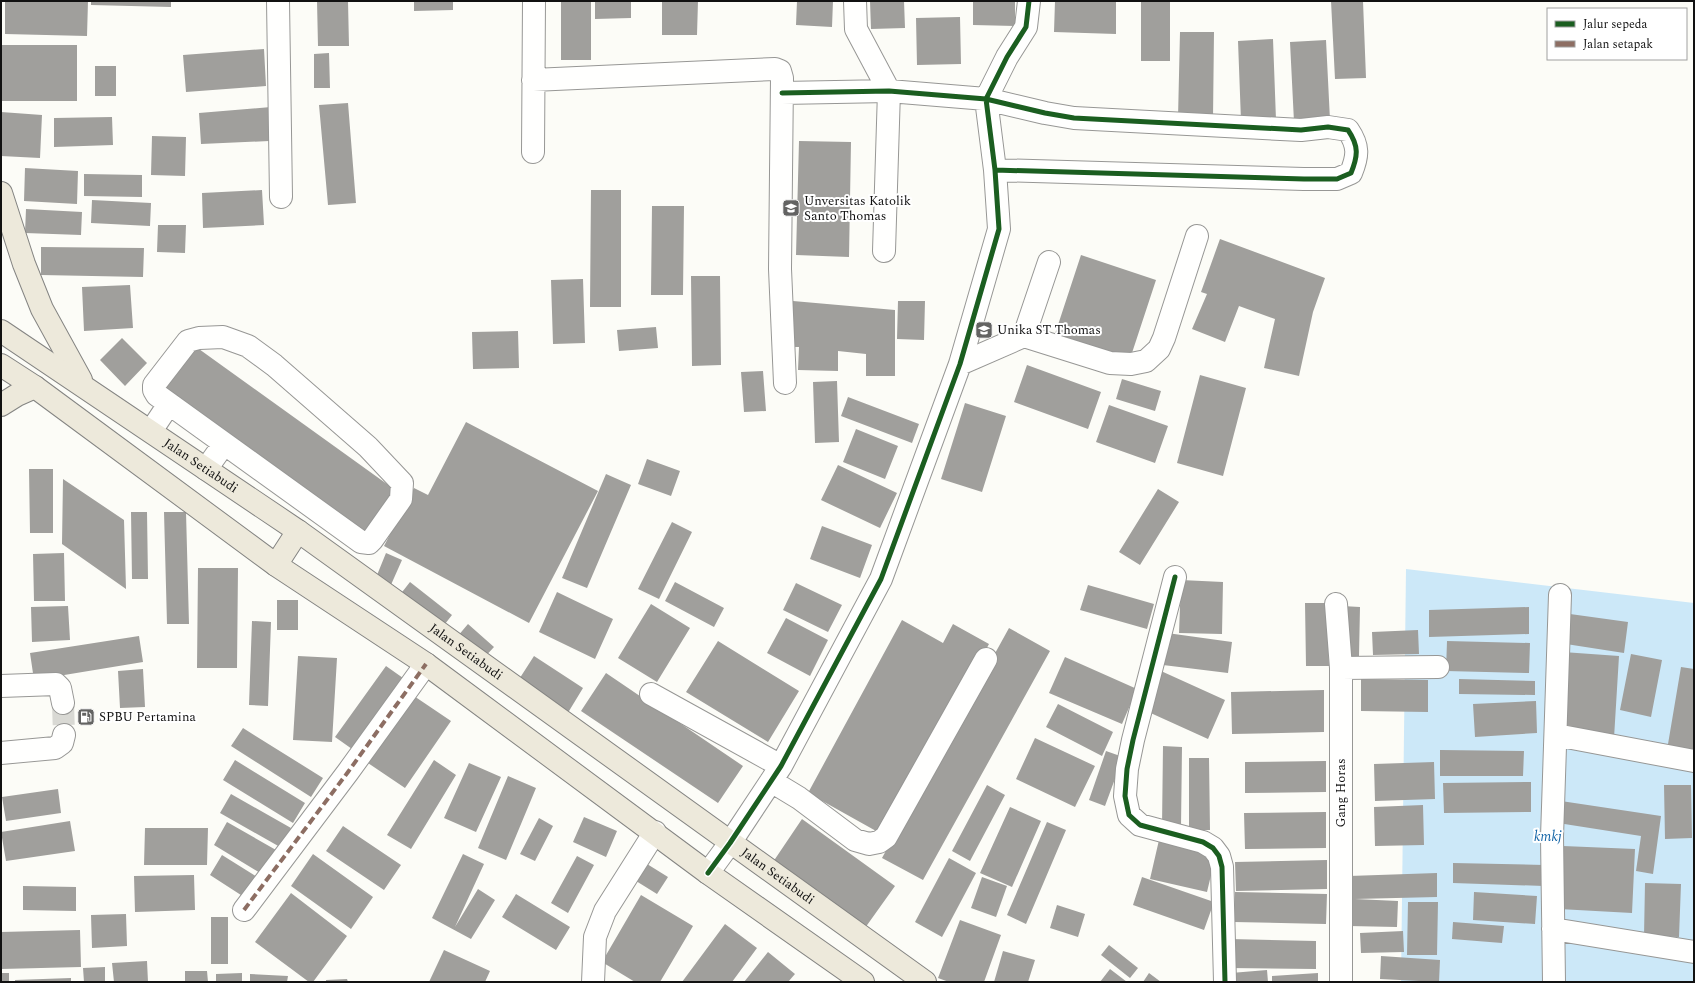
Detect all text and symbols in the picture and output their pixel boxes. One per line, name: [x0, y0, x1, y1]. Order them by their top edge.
legend: [1547, 8, 1687, 60]
text: Jalur sepeda: [1583, 15, 1648, 34]
text: Jalan setapak: [1583, 35, 1653, 54]
place label: Unversitas Katolik Santo Thomas: [804, 191, 911, 226]
school or university icon: Unversitas Katolik Santo Thomas: [781, 198, 801, 218]
school or university icon: Unika ST Thomas: [974, 320, 994, 340]
place label: Unika ST Thomas: [997, 320, 1101, 340]
street label: Jalan Setiabudi: [159, 433, 242, 498]
street label: Jalan Setiabudi: [425, 618, 507, 685]
fuel station icon: SPBU Pertamina: [76, 707, 96, 727]
place label: SPBU Pertamina: [99, 707, 196, 727]
street label: Gang Horas: [1331, 758, 1351, 828]
water label: kmkj: [1534, 826, 1562, 847]
street label: Jalan Setiabudi: [737, 843, 819, 909]

